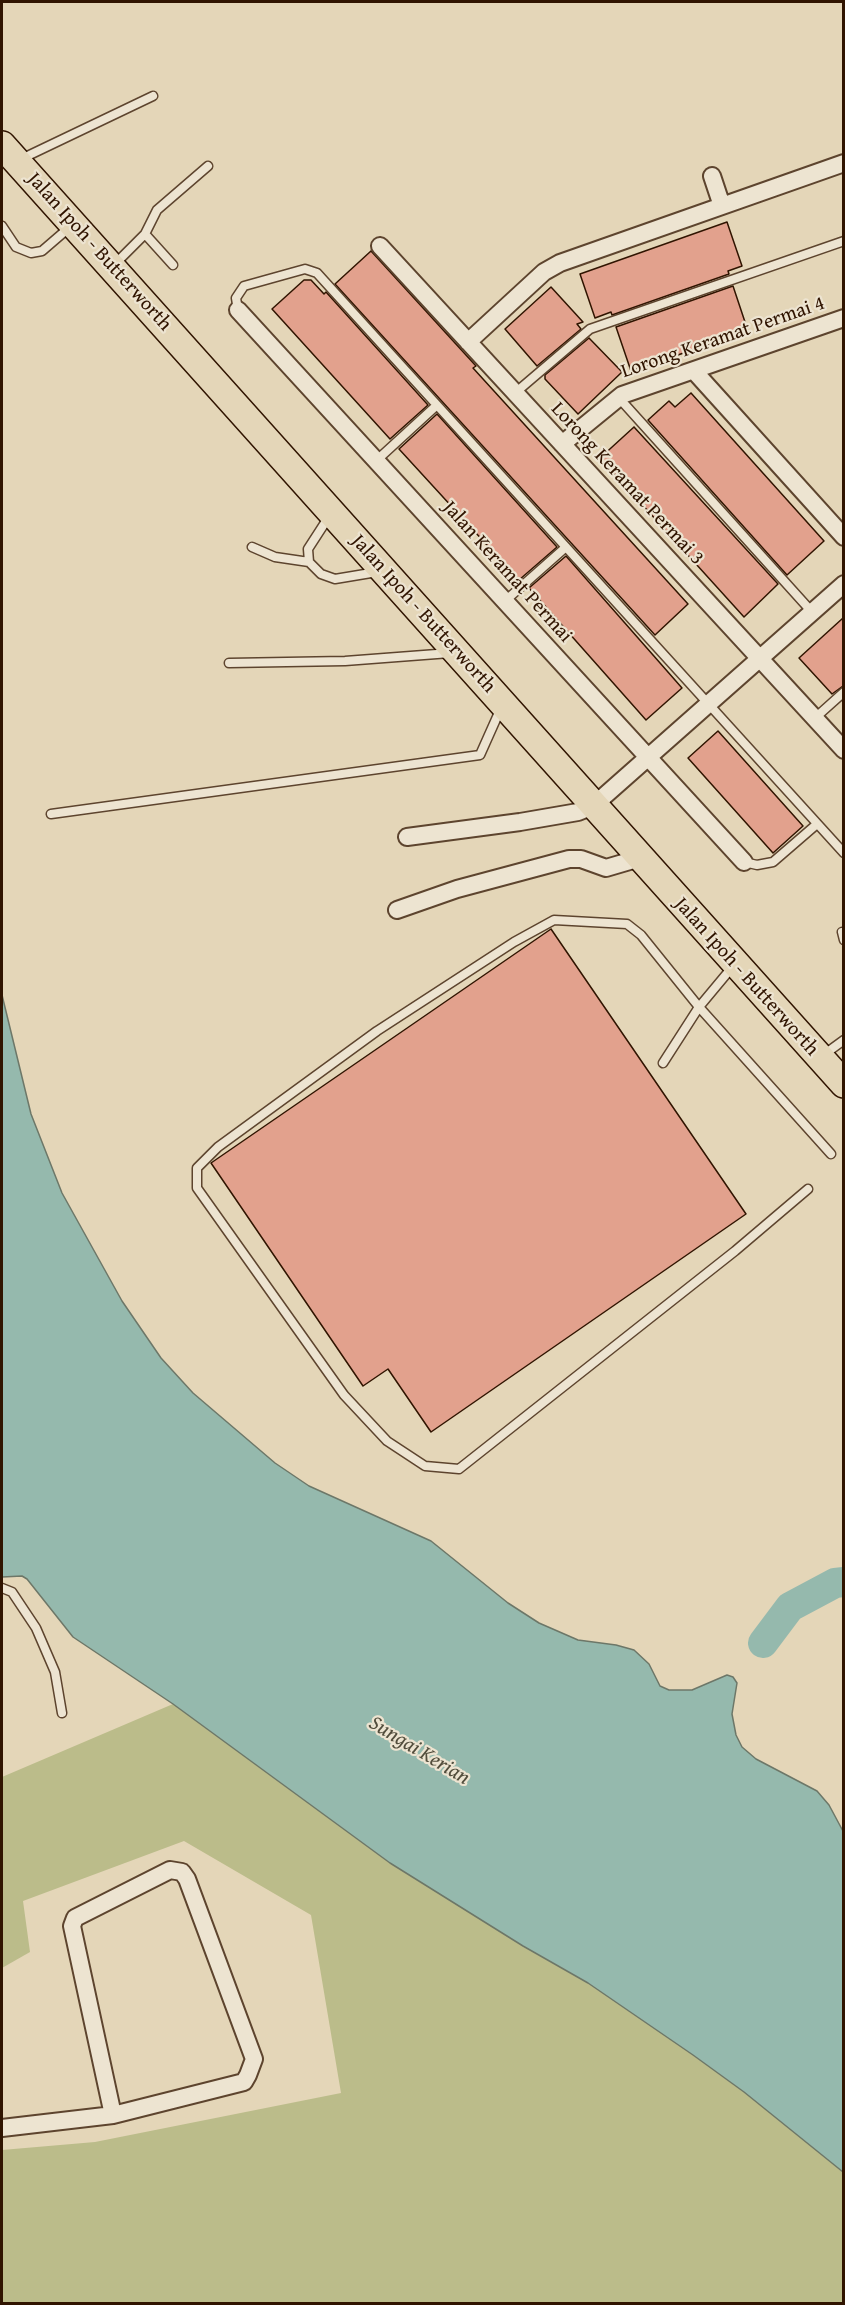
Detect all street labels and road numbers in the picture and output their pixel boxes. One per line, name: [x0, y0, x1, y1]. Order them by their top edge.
street label: Jalan Ipoh - Butterworth: [21, 168, 177, 336]
street label: Lorong Keramat Permai 4: [618, 292, 828, 384]
street label: Lorong Keramat Permai 3: [545, 398, 709, 570]
street label: Jalan Keramat Permai: [437, 496, 577, 648]
street label: Jalan Ipoh - Butterworth: [345, 530, 501, 698]
street label: Jalan Ipoh - Butterworth: [668, 893, 824, 1061]

